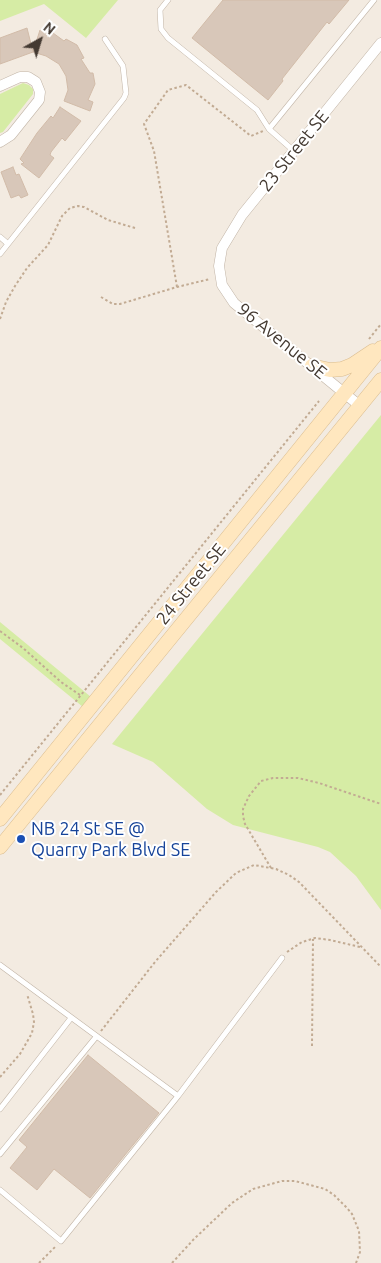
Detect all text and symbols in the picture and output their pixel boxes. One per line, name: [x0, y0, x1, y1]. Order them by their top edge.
north arrow: [15, 15, 65, 65]
text: N: [40, 19, 59, 38]
street label: 23 Street SE: [255, 106, 333, 196]
street label: 96 Avenue SE: [233, 298, 331, 384]
street label: 24 Street SE: [152, 539, 230, 629]
place label: NB 24 St SE @ Quarry Park Blvd SE: [31, 818, 190, 861]
marker: NB 24 St SE @ Quarry Park Blvd SE: [15, 833, 27, 845]

